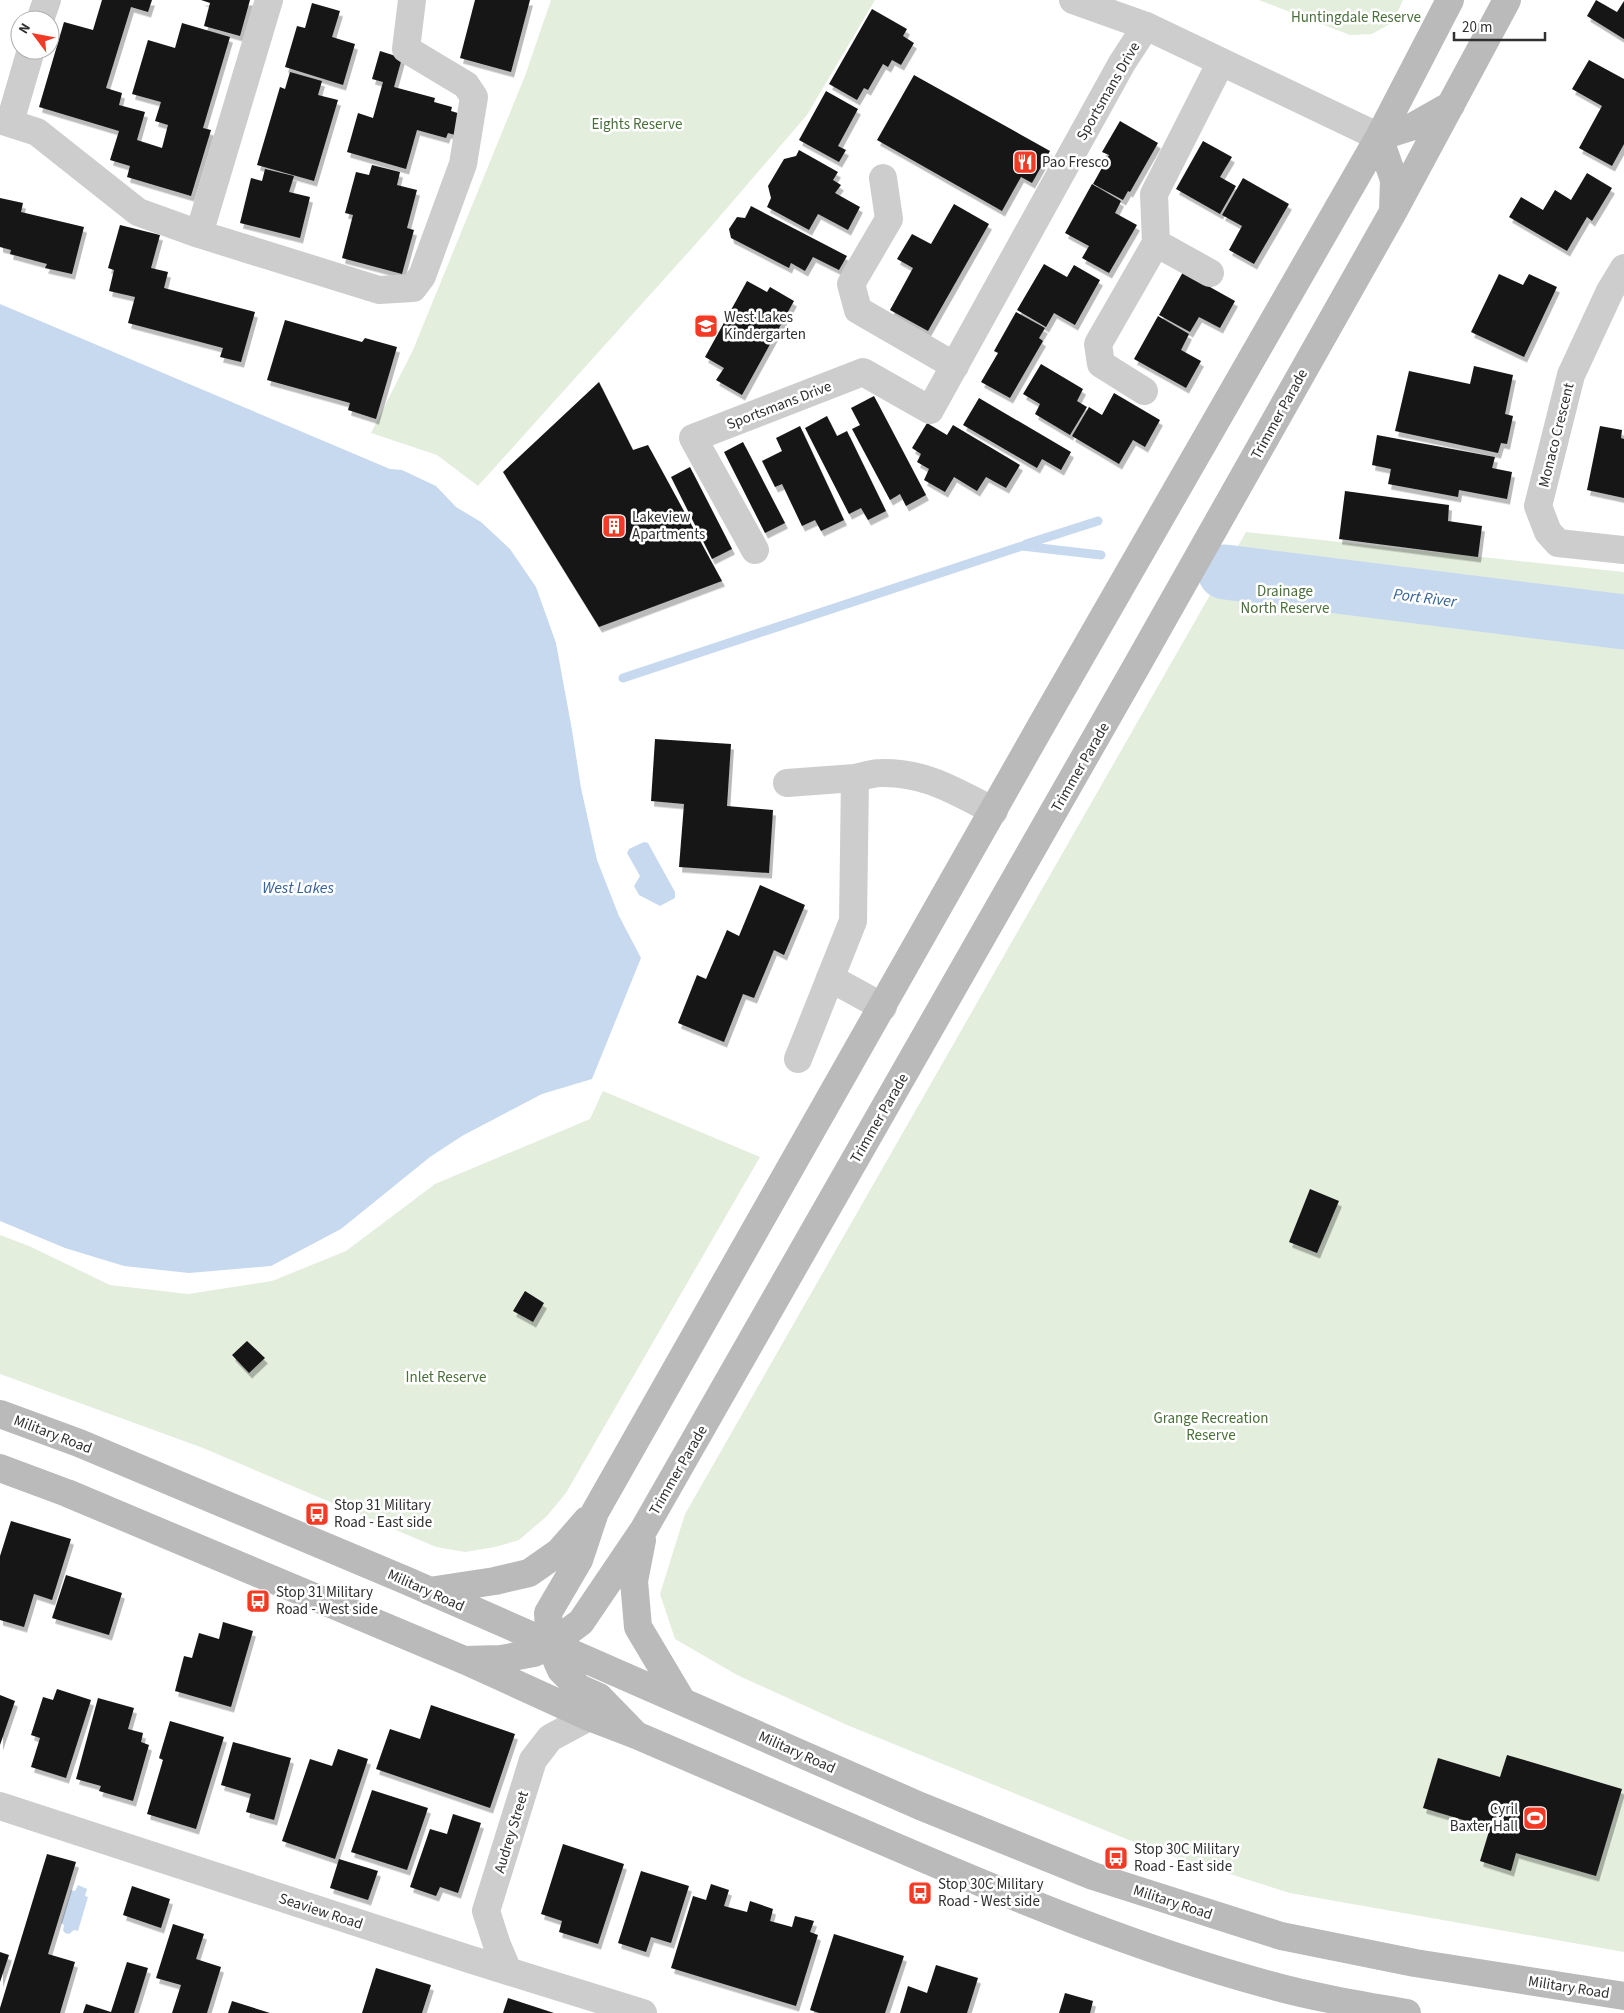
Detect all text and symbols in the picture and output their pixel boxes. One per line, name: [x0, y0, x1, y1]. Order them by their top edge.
park label: Huntingdale Reserve: [1291, 7, 1421, 28]
north arrow: [10, 10, 60, 60]
scale bar: [1454, 10, 1545, 42]
text: 20 m: [1462, 17, 1492, 38]
text: N: [14, 19, 36, 38]
street label: Sportsmans Drive: [1072, 38, 1145, 145]
park label: Eights Reserve: [591, 114, 683, 135]
restaurant icon: Pao Fresco: [1012, 149, 1038, 175]
place label: Pao Fresco: [1042, 152, 1109, 173]
place label: West Lakes Kindergarten: [724, 307, 806, 345]
school or university icon: West Lakes Kindergarten: [693, 313, 719, 339]
street label: Trimmer Parade: [1246, 365, 1313, 463]
street label: Sportsmans Drive: [724, 376, 835, 435]
street label: Monaco Crescent: [1533, 381, 1580, 490]
place label: Lakeview Apartments: [632, 507, 705, 545]
building icon: Lakeview Apartments: [601, 513, 627, 539]
park label: Drainage North Reserve: [1241, 581, 1329, 619]
water label: Port River: [1392, 583, 1459, 613]
street label: Trimmer Parade: [1046, 719, 1115, 816]
water label: West Lakes: [262, 877, 334, 899]
street label: Trimmer Parade: [845, 1070, 914, 1167]
park label: Inlet Reserve: [406, 1367, 486, 1388]
park label: Grange Recreation Reserve: [1153, 1408, 1269, 1446]
street label: Military Road: [11, 1410, 95, 1459]
street label: Trimmer Parade: [644, 1422, 713, 1519]
place label: Stop 31 Military Road - East side: [334, 1495, 432, 1533]
bus stop icon: Stop 31 Military Road - East side: [304, 1501, 330, 1527]
street label: Military Road: [384, 1564, 468, 1617]
place label: Stop 31 Military Road - West side: [276, 1582, 378, 1620]
bus stop icon: Stop 31 Military Road - West side: [245, 1588, 271, 1614]
street label: Military Road: [755, 1726, 839, 1779]
street label: Audrey Street: [489, 1789, 534, 1876]
place label: Cyril Baxter Hall: [1450, 1799, 1518, 1837]
sports icon: Cyril Baxter Hall: [1522, 1805, 1548, 1831]
place label: Stop 30C Military Road - East side: [1134, 1839, 1239, 1877]
bus stop icon: Stop 30C Military Road - East side: [1103, 1845, 1129, 1871]
place label: Stop 30C Military Road - West side: [938, 1874, 1043, 1912]
bus stop icon: Stop 30C Military Road - West side: [907, 1880, 933, 1906]
street label: Military Road: [1131, 1880, 1215, 1925]
street label: Seaview Road: [276, 1888, 365, 1935]
street label: Military Road: [1527, 1971, 1611, 2004]

